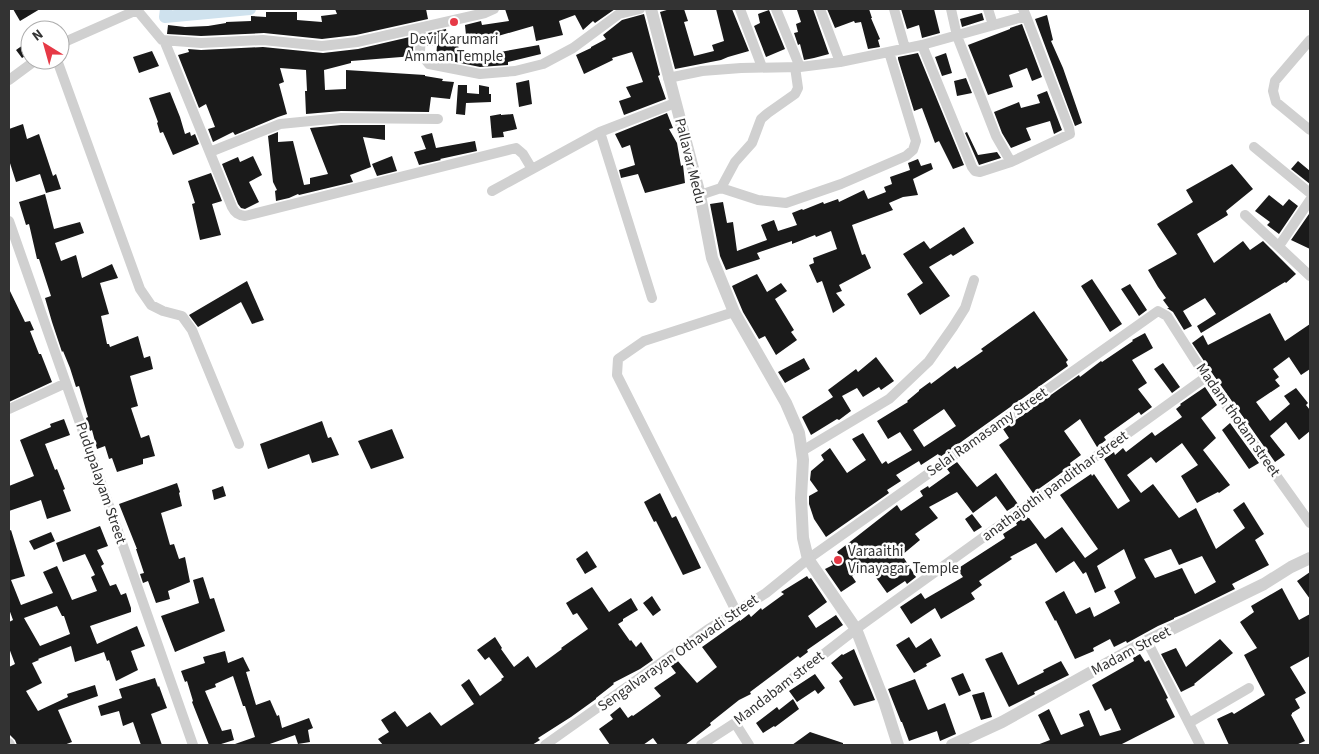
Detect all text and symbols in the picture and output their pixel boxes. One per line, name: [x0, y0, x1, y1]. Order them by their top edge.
marker: Devi Karumari Amman Temple: [448, 16, 460, 28]
north arrow: [20, 20, 70, 70]
text: N: [28, 25, 48, 46]
place label: Devi Karumari Amman Temple: [405, 29, 503, 67]
street label: Pallavar Medu: [669, 116, 711, 206]
street label: Madam thotam street: [1191, 359, 1285, 481]
street label: Selai Ramasamy Street: [922, 382, 1052, 482]
street label: Pudupalayam Street: [70, 419, 132, 547]
street label: anathajothi pandithar street: [978, 426, 1132, 546]
place label: Varaaithi Vinayagar Temple: [848, 541, 959, 579]
marker: Varaaithi Vinayagar Temple: [832, 554, 844, 566]
street label: Sengalvarayan Othavadi Street: [593, 589, 763, 717]
street label: Madam Street: [1087, 621, 1175, 681]
street label: Mandabam street: [729, 646, 829, 730]

